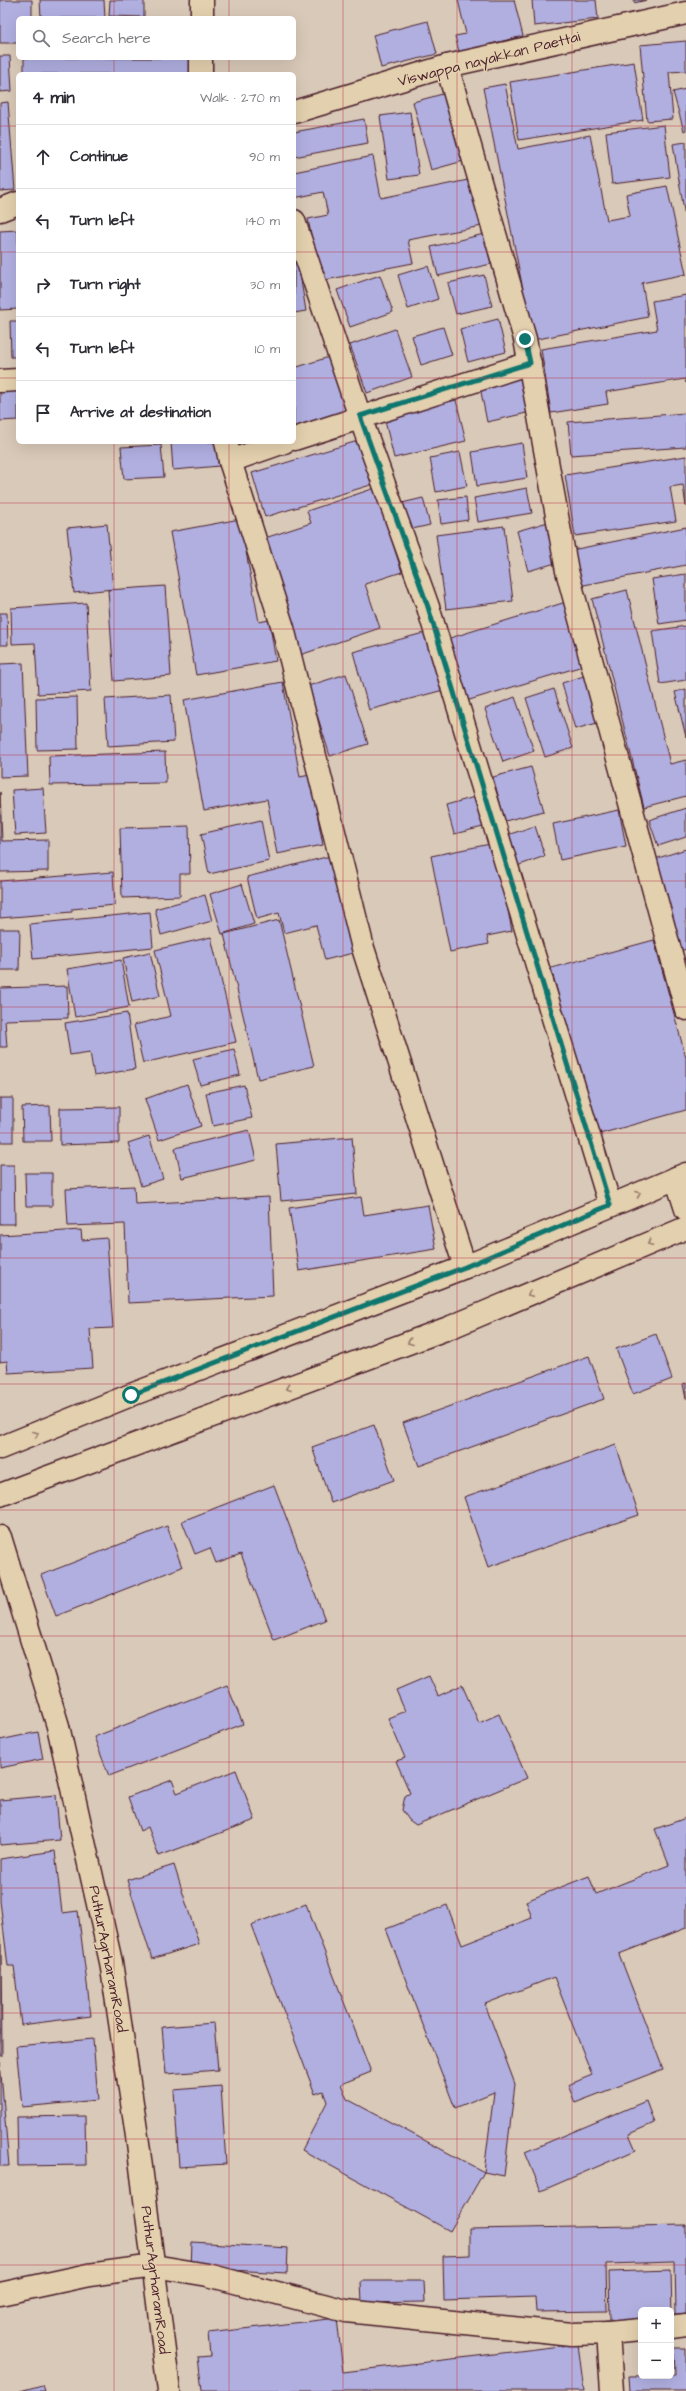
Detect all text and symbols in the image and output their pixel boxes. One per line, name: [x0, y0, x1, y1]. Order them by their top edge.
search box: [16, 16, 296, 60]
street label: Viswappa nayakkan Paettai: [396, 26, 583, 93]
icon: search: [30, 27, 52, 49]
text: Search here: [62, 28, 151, 49]
text: 4 min: [32, 86, 75, 110]
text: Walk · 270 m: [200, 89, 280, 107]
icon: ahead: [32, 146, 54, 168]
text: Continue: [70, 146, 128, 167]
text: 90 m: [249, 148, 280, 166]
icon: left: [32, 210, 54, 232]
text: Turn left: [70, 210, 134, 231]
text: 140 m: [246, 212, 280, 230]
icon: right: [32, 274, 54, 296]
text: Turn right: [70, 274, 141, 295]
text: 30 m: [250, 276, 280, 294]
route end: [516, 330, 534, 348]
icon: left: [32, 338, 54, 360]
text: Turn left: [70, 338, 134, 359]
text: 10 m: [255, 340, 280, 358]
icon: arrive: [32, 402, 54, 424]
text: Arrive at destination: [70, 402, 211, 423]
one-way arrow: [634, 1190, 641, 1198]
one-way arrow: [647, 1239, 654, 1247]
one-way arrow: [527, 1289, 534, 1297]
one-way arrow: [406, 1338, 413, 1346]
one-way arrow: [284, 1383, 291, 1391]
route start: [122, 1386, 140, 1404]
one-way arrow: [33, 1430, 40, 1438]
street label: PuthurAgrharamRoad: [82, 1884, 133, 2035]
street label: PuthurAgrharamRoad: [134, 2205, 175, 2356]
map controls: [638, 2307, 674, 2379]
button: +: [638, 2307, 674, 2343]
button: −: [638, 2343, 674, 2379]

